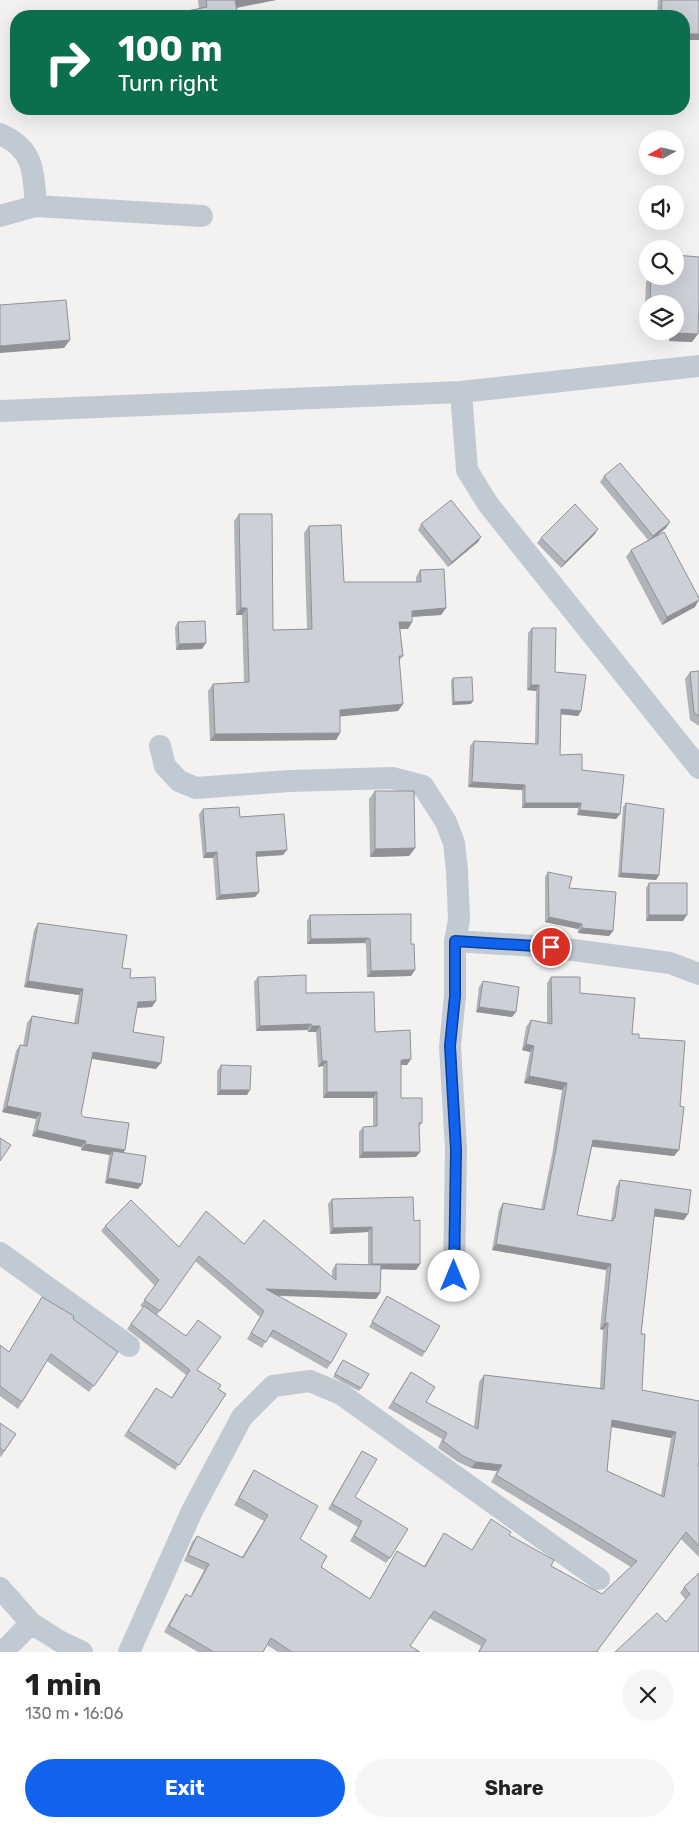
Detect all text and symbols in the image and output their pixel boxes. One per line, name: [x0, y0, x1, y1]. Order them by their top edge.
text: 100 m: [118, 28, 223, 70]
icon: right: [35, 30, 100, 95]
text: Turn right: [118, 70, 218, 97]
north arrow: [639, 130, 684, 175]
map controls: [639, 130, 684, 340]
button: sound: [639, 185, 684, 230]
button: search: [639, 240, 684, 285]
button: layers: [639, 295, 684, 340]
pin: [530, 926, 572, 968]
icon: arrive: [537, 933, 565, 961]
position arrow: [427, 1249, 479, 1301]
text: 1 min: [25, 1667, 102, 1703]
button: close: [622, 1669, 674, 1721]
text: 130 m · 16:06: [25, 1704, 123, 1723]
button: Exit: [25, 1759, 345, 1817]
button: Share: [355, 1759, 674, 1817]

